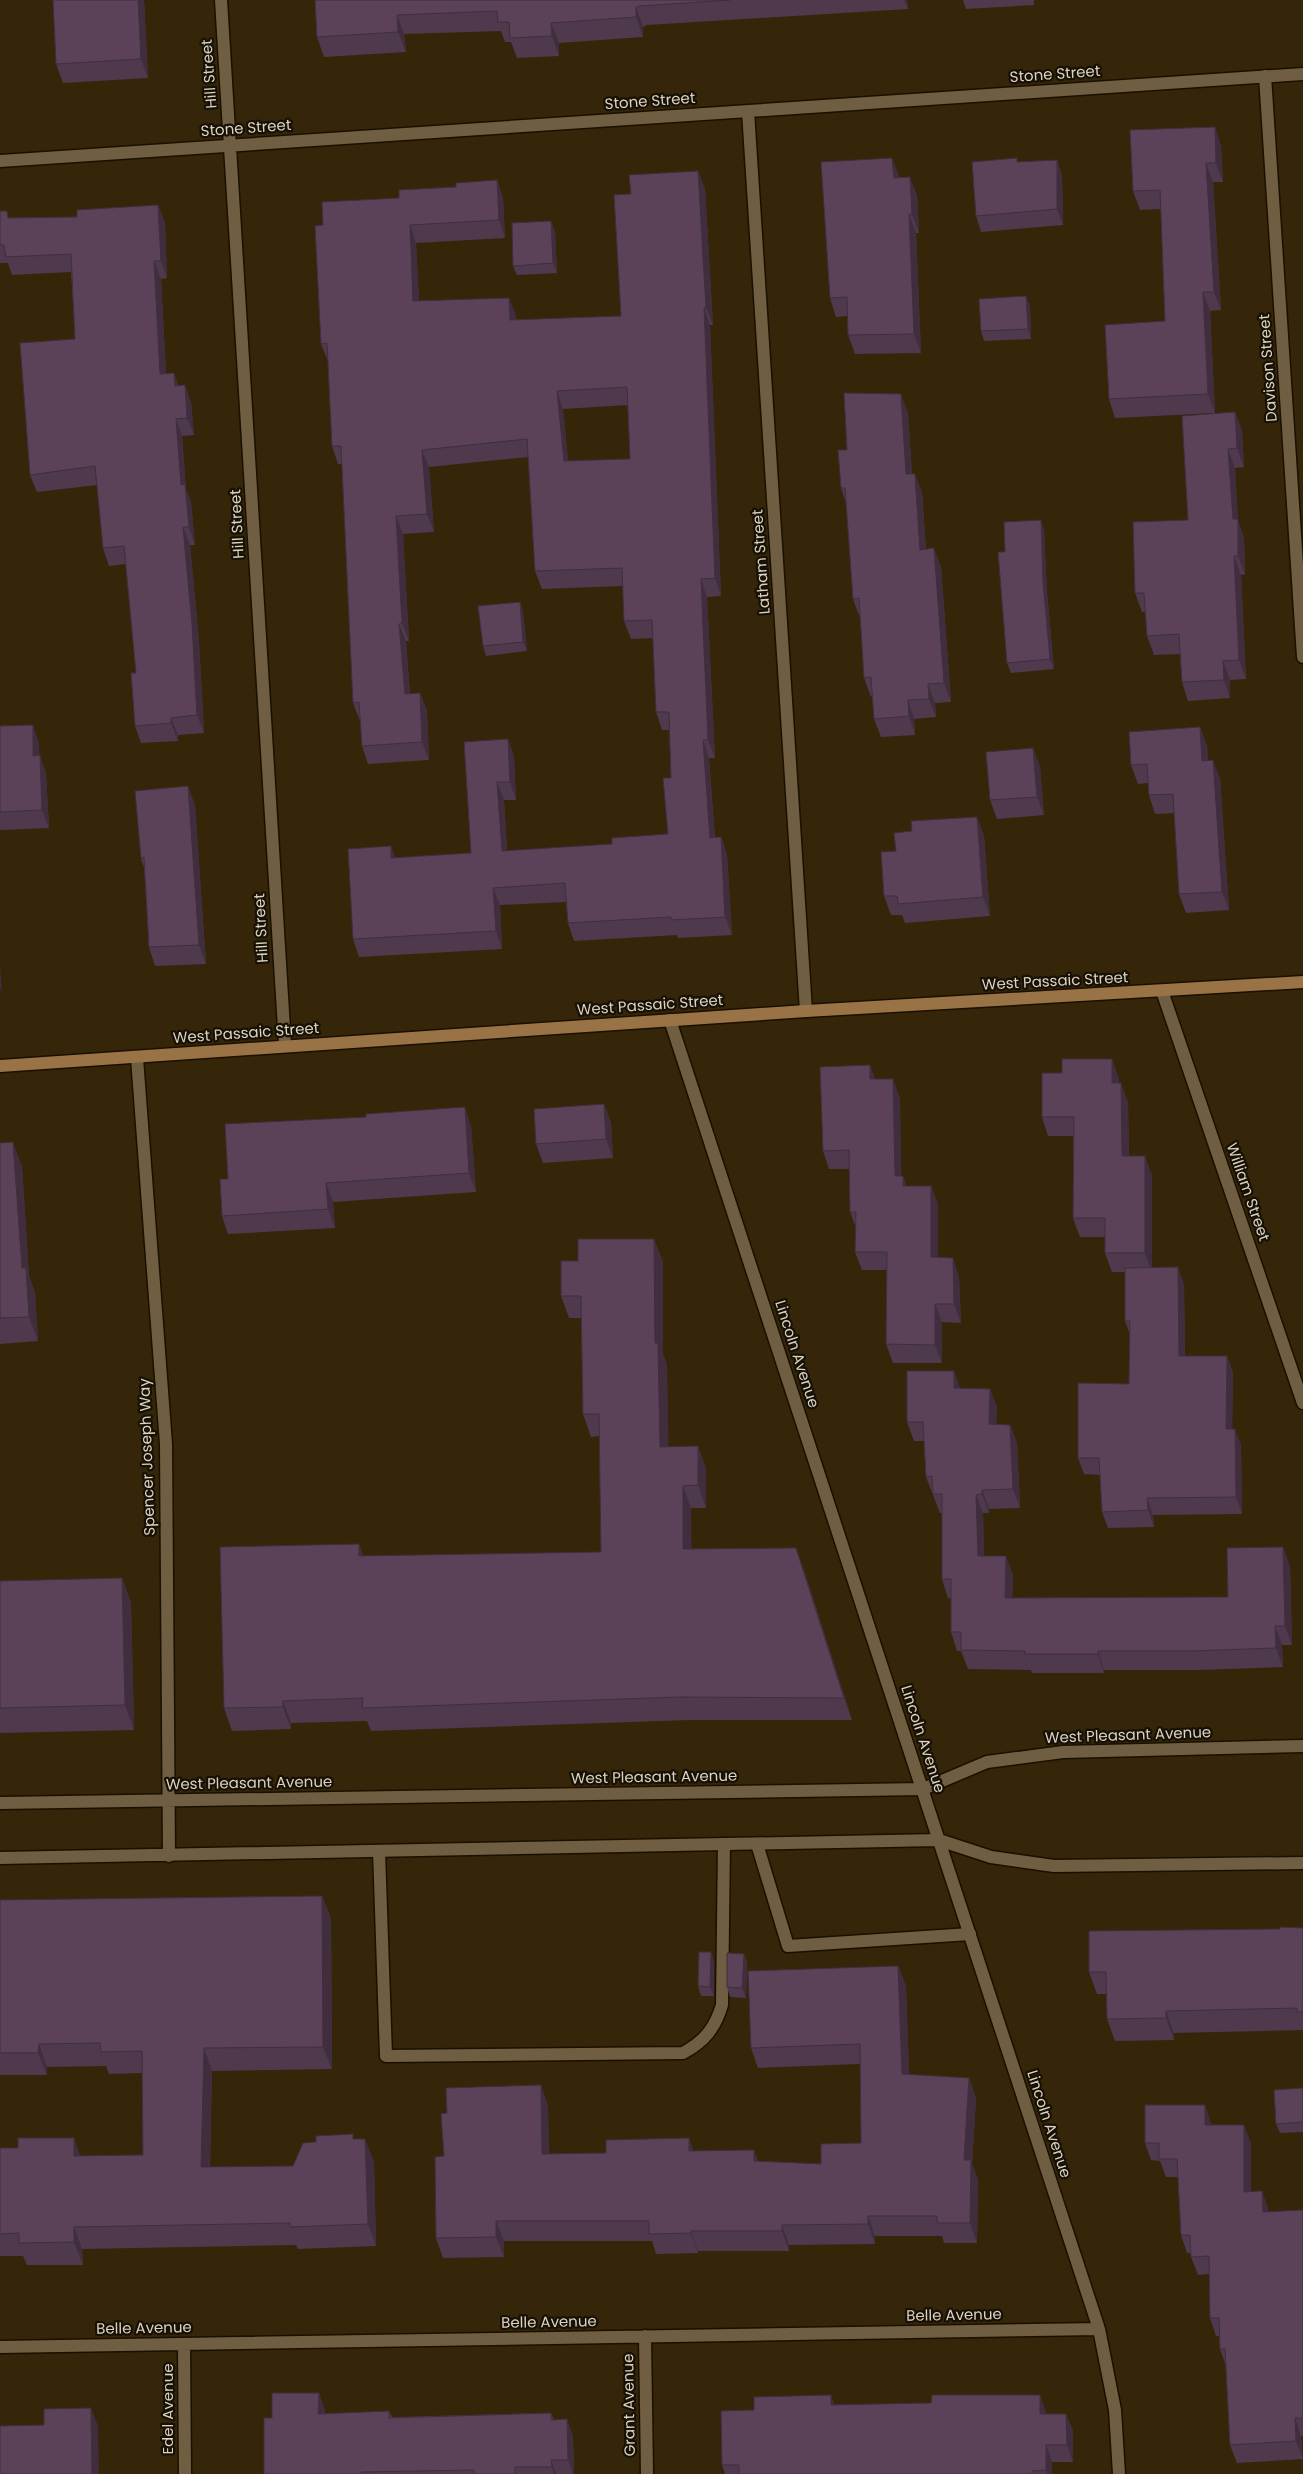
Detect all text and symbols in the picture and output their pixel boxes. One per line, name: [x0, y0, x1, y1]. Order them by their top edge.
street label: Hill Street: [196, 39, 221, 109]
street label: Stone Street: [1009, 60, 1101, 87]
street label: Stone Street: [604, 87, 696, 114]
street label: Stone Street: [200, 114, 292, 141]
street label: Davison Street: [1253, 314, 1282, 423]
street label: Hill Street: [224, 489, 249, 559]
street label: Latham Street: [746, 509, 775, 615]
street label: Hill Street: [248, 893, 273, 963]
street label: West Passaic Street: [981, 966, 1129, 995]
street label: West Passaic Street: [576, 989, 724, 1020]
street label: West Passaic Street: [172, 1017, 320, 1048]
street label: William Street: [1222, 1140, 1275, 1244]
street label: Lincoln Avenue: [770, 1297, 825, 1410]
street label: Spencer Joseph Way: [133, 1377, 160, 1536]
street label: Lincoln Avenue: [896, 1682, 951, 1795]
street label: West Pleasant Avenue: [1044, 1721, 1212, 1748]
street label: West Pleasant Avenue: [571, 1765, 737, 1788]
street label: West Pleasant Avenue: [166, 1771, 332, 1794]
street label: Lincoln Avenue: [1022, 2067, 1077, 2180]
street label: Belle Avenue: [906, 2303, 1002, 2326]
street label: Belle Avenue: [501, 2310, 597, 2333]
street label: Belle Avenue: [96, 2316, 192, 2339]
street label: Grant Avenue: [617, 2353, 640, 2457]
street label: Edel Avenue: [157, 2363, 178, 2455]

